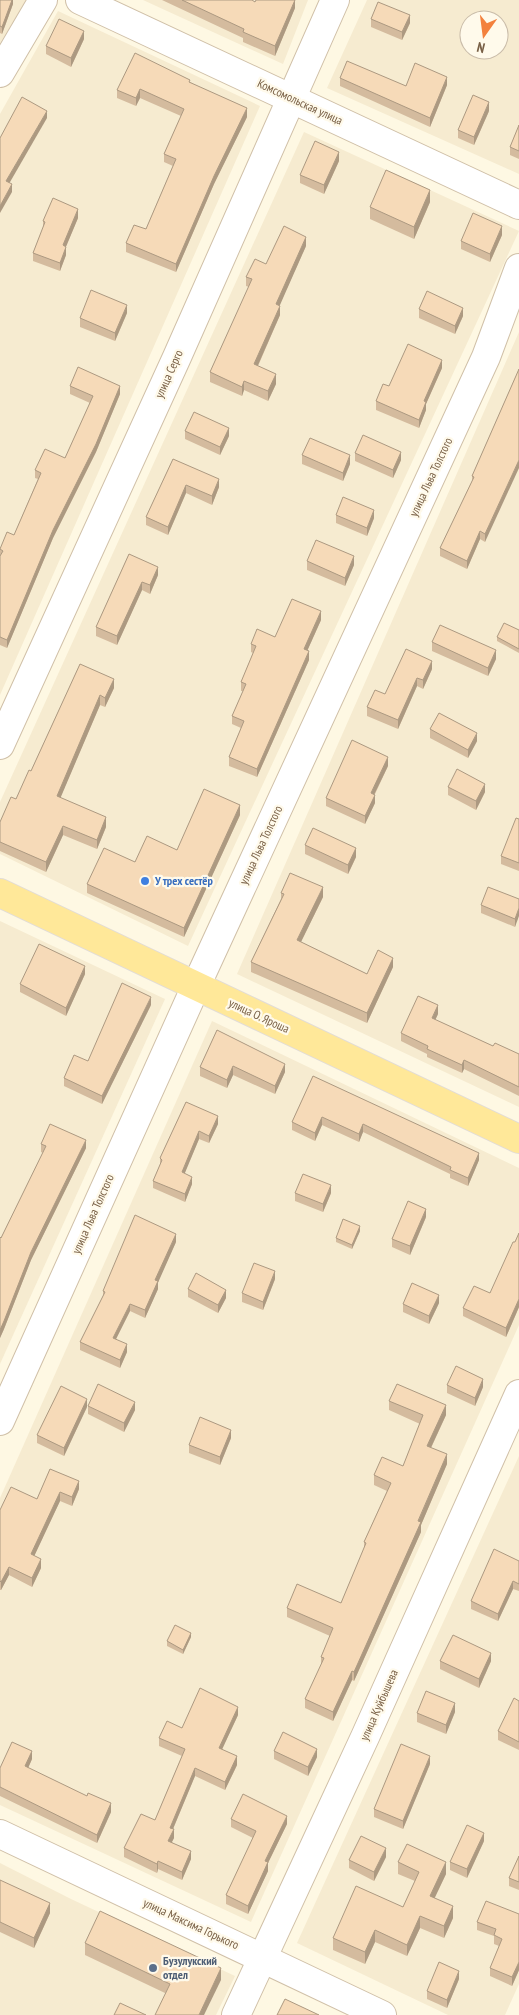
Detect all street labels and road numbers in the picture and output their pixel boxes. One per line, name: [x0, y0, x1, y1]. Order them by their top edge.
street label: Комсомольская улица: [255, 75, 345, 128]
street label: улица Серго: [151, 347, 186, 400]
street label: улица Льва Толстого: [406, 435, 455, 519]
street label: улица Льва Толстого: [236, 803, 285, 887]
street label: улица О. Яроша: [226, 995, 292, 1036]
street label: улица Льва Толстого: [68, 1172, 117, 1256]
street label: улица Куйбышева: [356, 1667, 401, 1743]
street label: улица Максима Горького: [141, 1895, 241, 1952]

